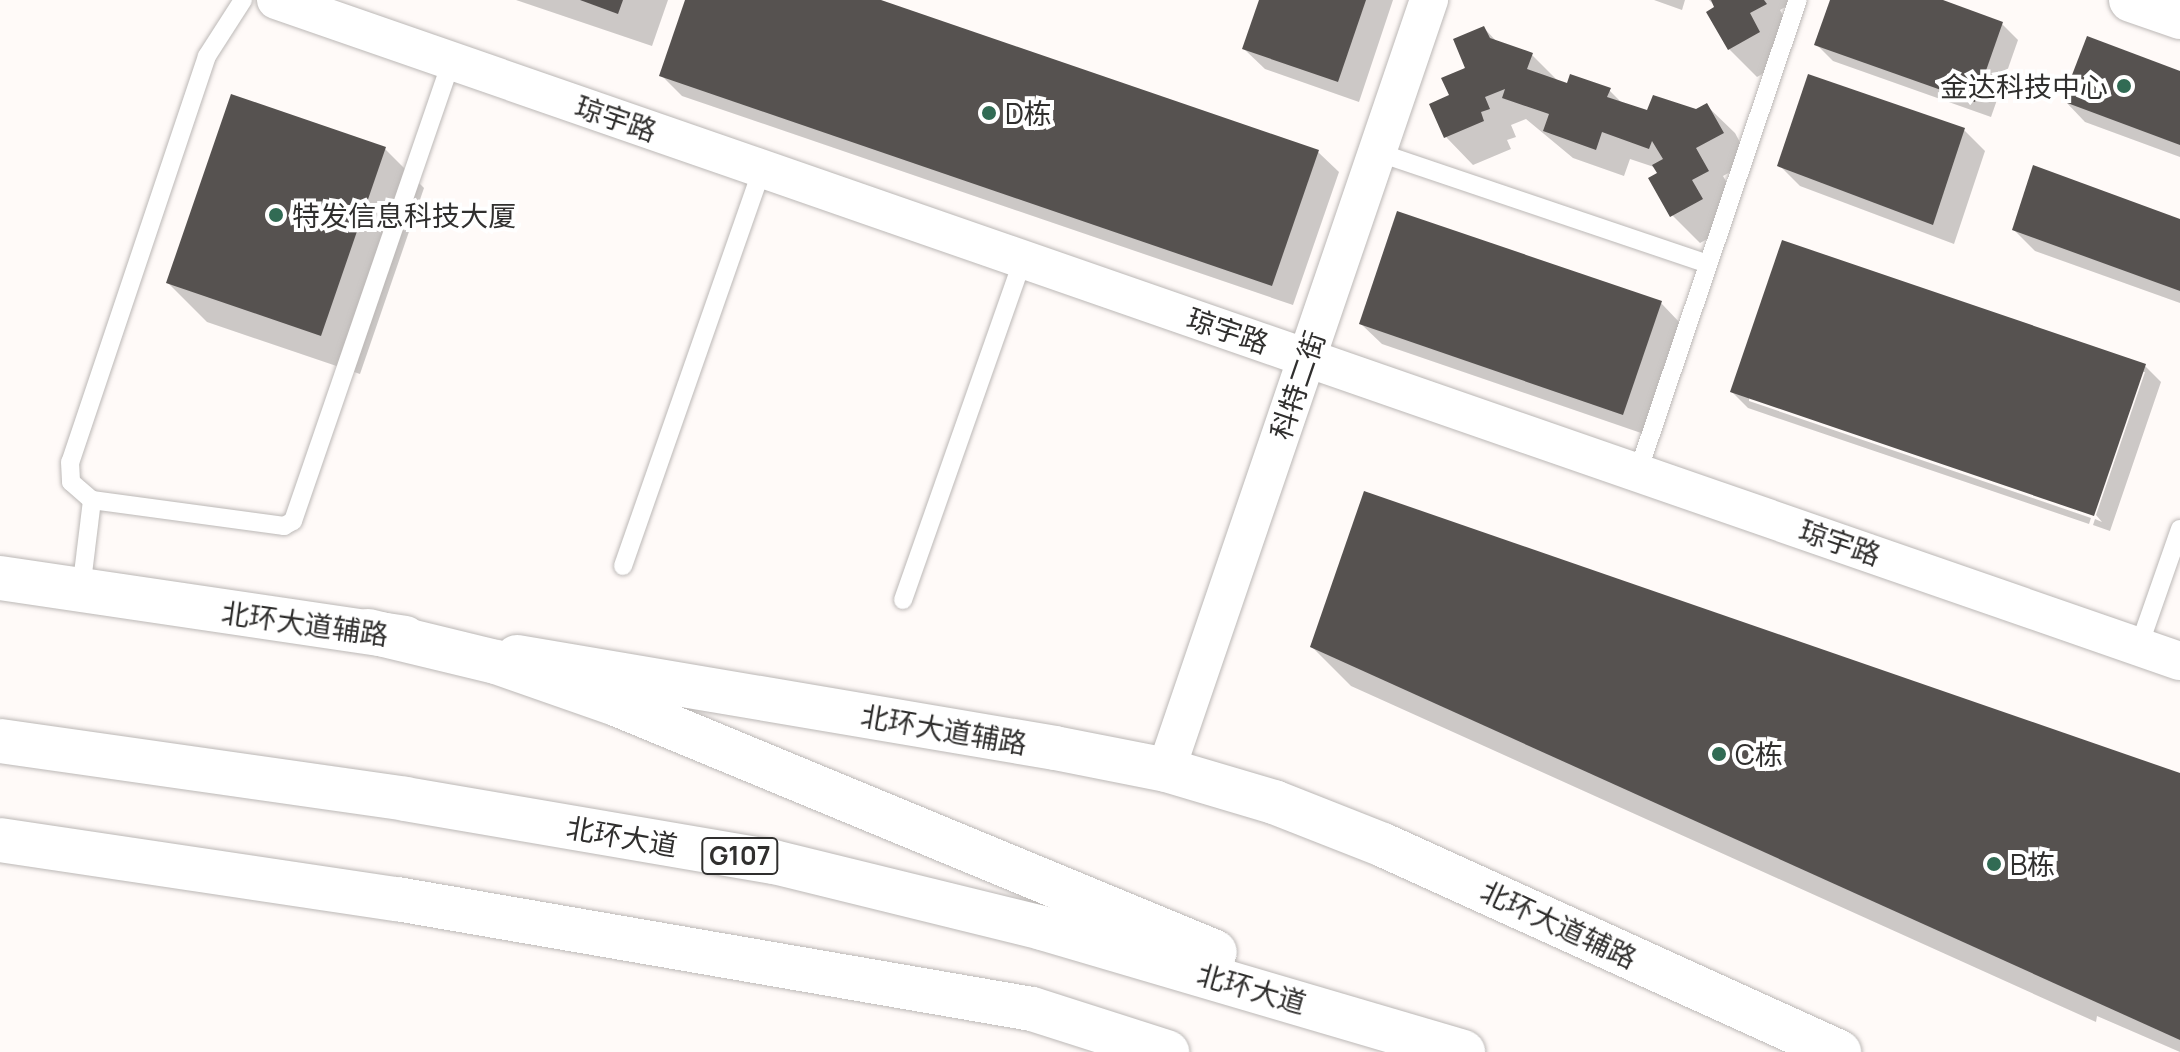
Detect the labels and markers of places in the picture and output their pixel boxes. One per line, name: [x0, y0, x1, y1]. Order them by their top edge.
place label: 金达科技中心: [1940, 69, 2108, 103]
marker: 金达科技中心: [2115, 77, 2133, 95]
place label: D栋: [1005, 96, 1052, 130]
marker: D栋: [980, 104, 998, 122]
place label: 特发信息科技大厦: [292, 198, 516, 232]
marker: 特发信息科技大厦: [267, 206, 285, 224]
place label: C栋: [1735, 737, 1783, 771]
marker: C栋: [1710, 745, 1728, 763]
place label: B栋: [2010, 847, 2055, 881]
marker: B栋: [1985, 855, 2003, 873]

